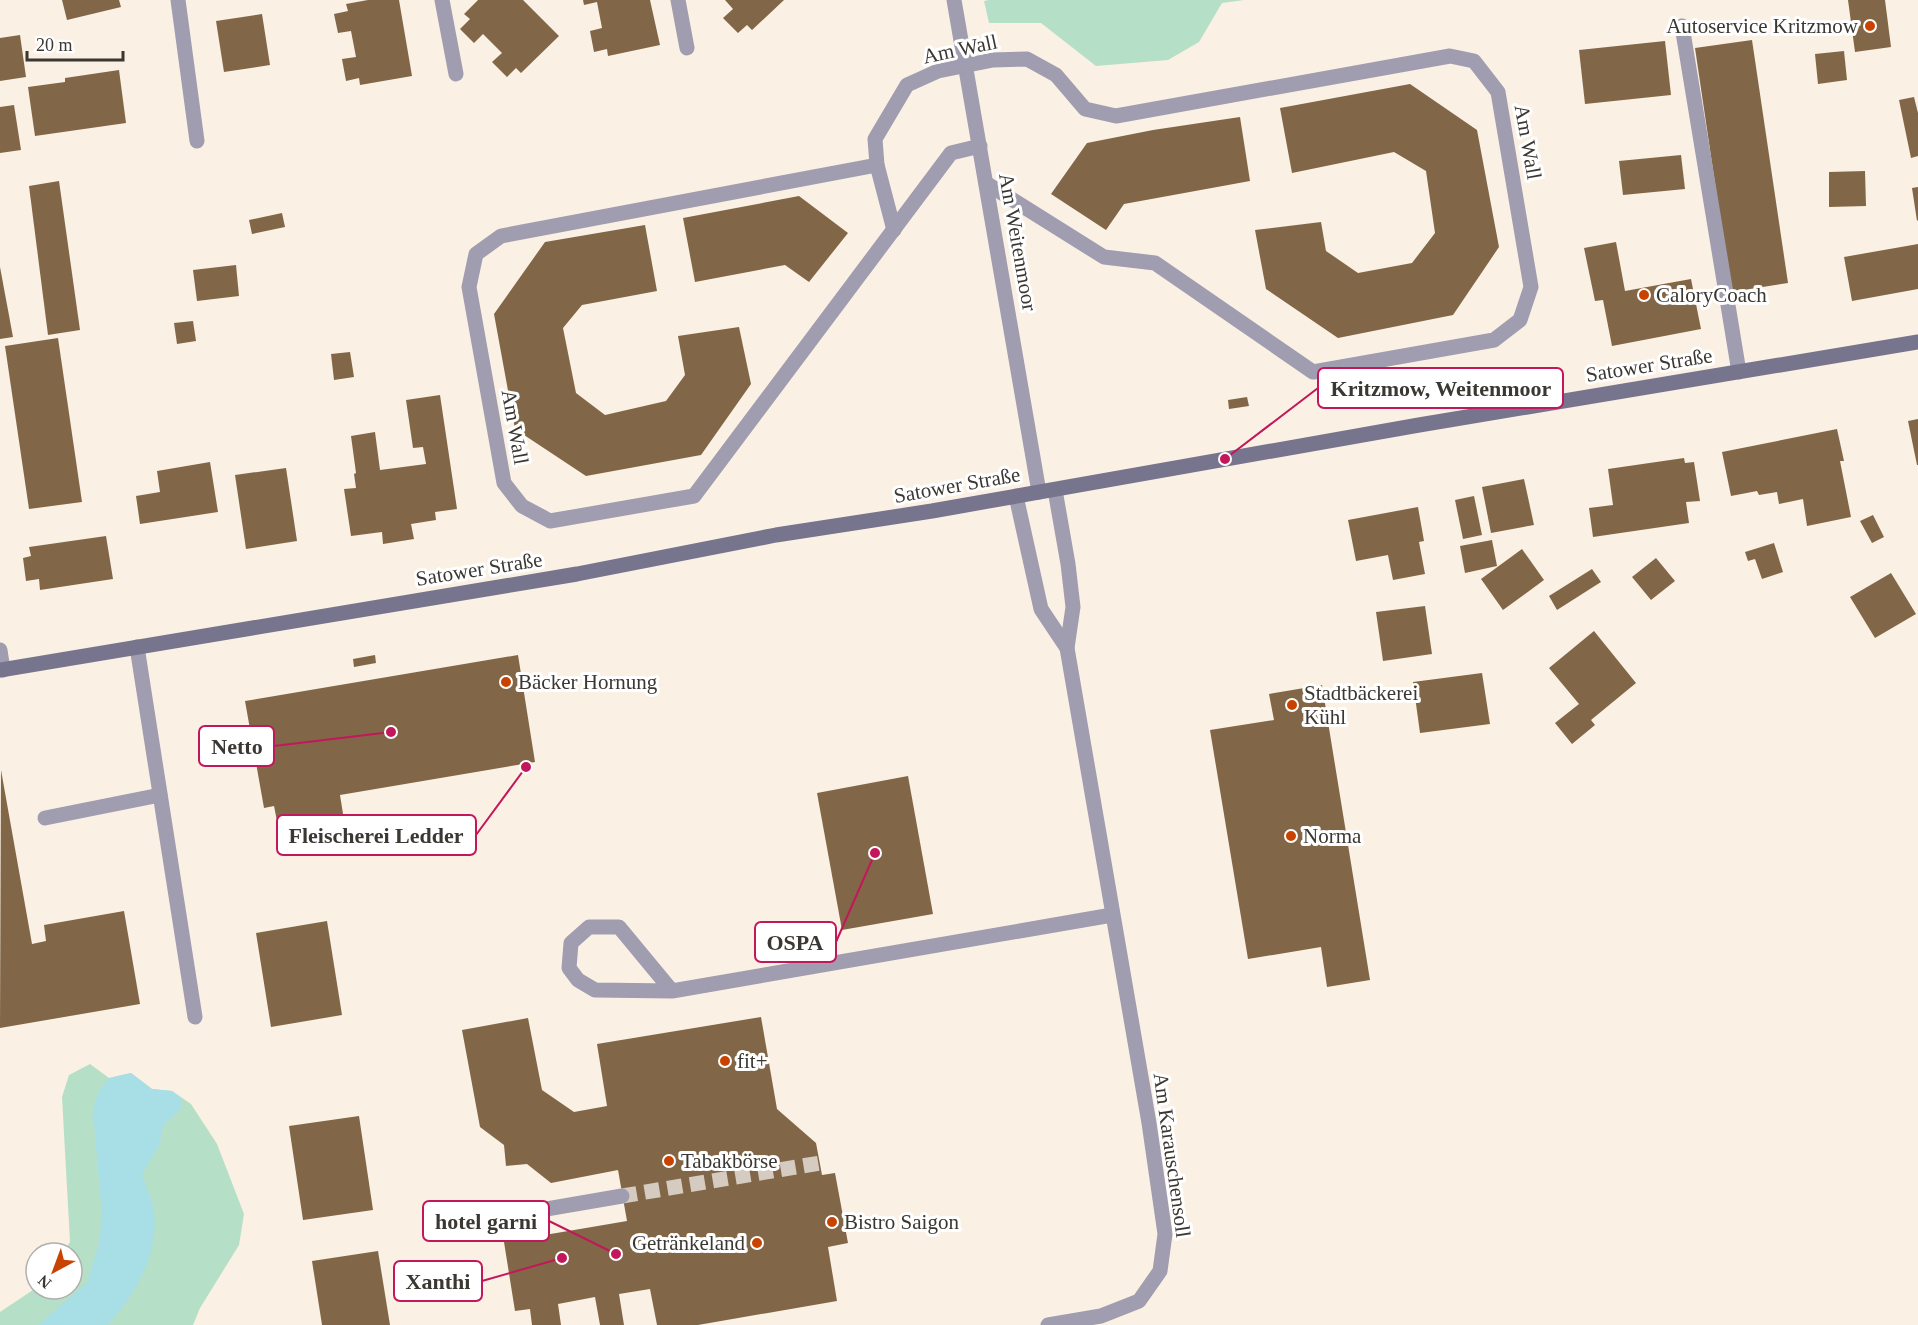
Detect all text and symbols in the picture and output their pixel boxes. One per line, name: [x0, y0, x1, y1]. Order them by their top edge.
place label: Autoservice Kritzmow: [1666, 14, 1859, 38]
marker: Autoservice Kritzmow: [1863, 19, 1877, 33]
scale bar: [27, 24, 123, 62]
street label: Am Wall: [921, 29, 1000, 69]
text: 20 m: [36, 35, 73, 55]
street label: Am Wall: [1510, 103, 1546, 181]
street label: Am Weitenmoor: [994, 171, 1042, 313]
place label: CaloryCoach: [1656, 283, 1767, 307]
marker: CaloryCoach: [1637, 288, 1651, 302]
street label: Satower Straße: [1584, 343, 1714, 387]
callout: Kritzmow, Weitenmoor: [1318, 368, 1563, 408]
text: Kritzmow, Weitenmoor: [1331, 376, 1552, 401]
street label: Am Wall: [497, 388, 533, 466]
street label: Satower Straße: [892, 462, 1022, 508]
street label: Satower Straße: [414, 547, 544, 591]
place label: Bäcker Hornung: [518, 670, 658, 694]
marker: Bäcker Hornung: [499, 675, 513, 689]
place label: Stadtbäckerei Kühl: [1304, 681, 1418, 729]
marker: Stadtbäckerei Kühl: [1285, 698, 1299, 712]
callout: Netto: [199, 726, 274, 766]
text: Netto: [211, 734, 263, 759]
callout: Fleischerei Ledder: [277, 815, 476, 855]
text: Fleischerei Ledder: [289, 823, 464, 848]
place label: Norma: [1303, 824, 1362, 848]
marker: Norma: [1284, 829, 1298, 843]
callout: OSPA: [755, 922, 836, 962]
text: OSPA: [766, 930, 824, 955]
place label: fit+: [737, 1049, 768, 1073]
marker: fit+: [718, 1054, 732, 1068]
street label: Am Karauschensoll: [1149, 1071, 1195, 1239]
place label: Tabakbörse: [681, 1149, 778, 1173]
marker: Tabakbörse: [662, 1154, 676, 1168]
callout: hotel garni: [423, 1201, 549, 1241]
text: hotel garni: [435, 1209, 537, 1234]
place label: Bistro Saigon: [844, 1210, 959, 1234]
marker: Bistro Saigon: [825, 1215, 839, 1229]
place label: Getränkeland: [632, 1231, 745, 1255]
marker: Getränkeland: [750, 1236, 764, 1250]
north arrow: [24, 1241, 84, 1301]
callout: Xanthi: [394, 1261, 482, 1301]
text: Xanthi: [406, 1269, 470, 1294]
text: N: [34, 1271, 54, 1292]

